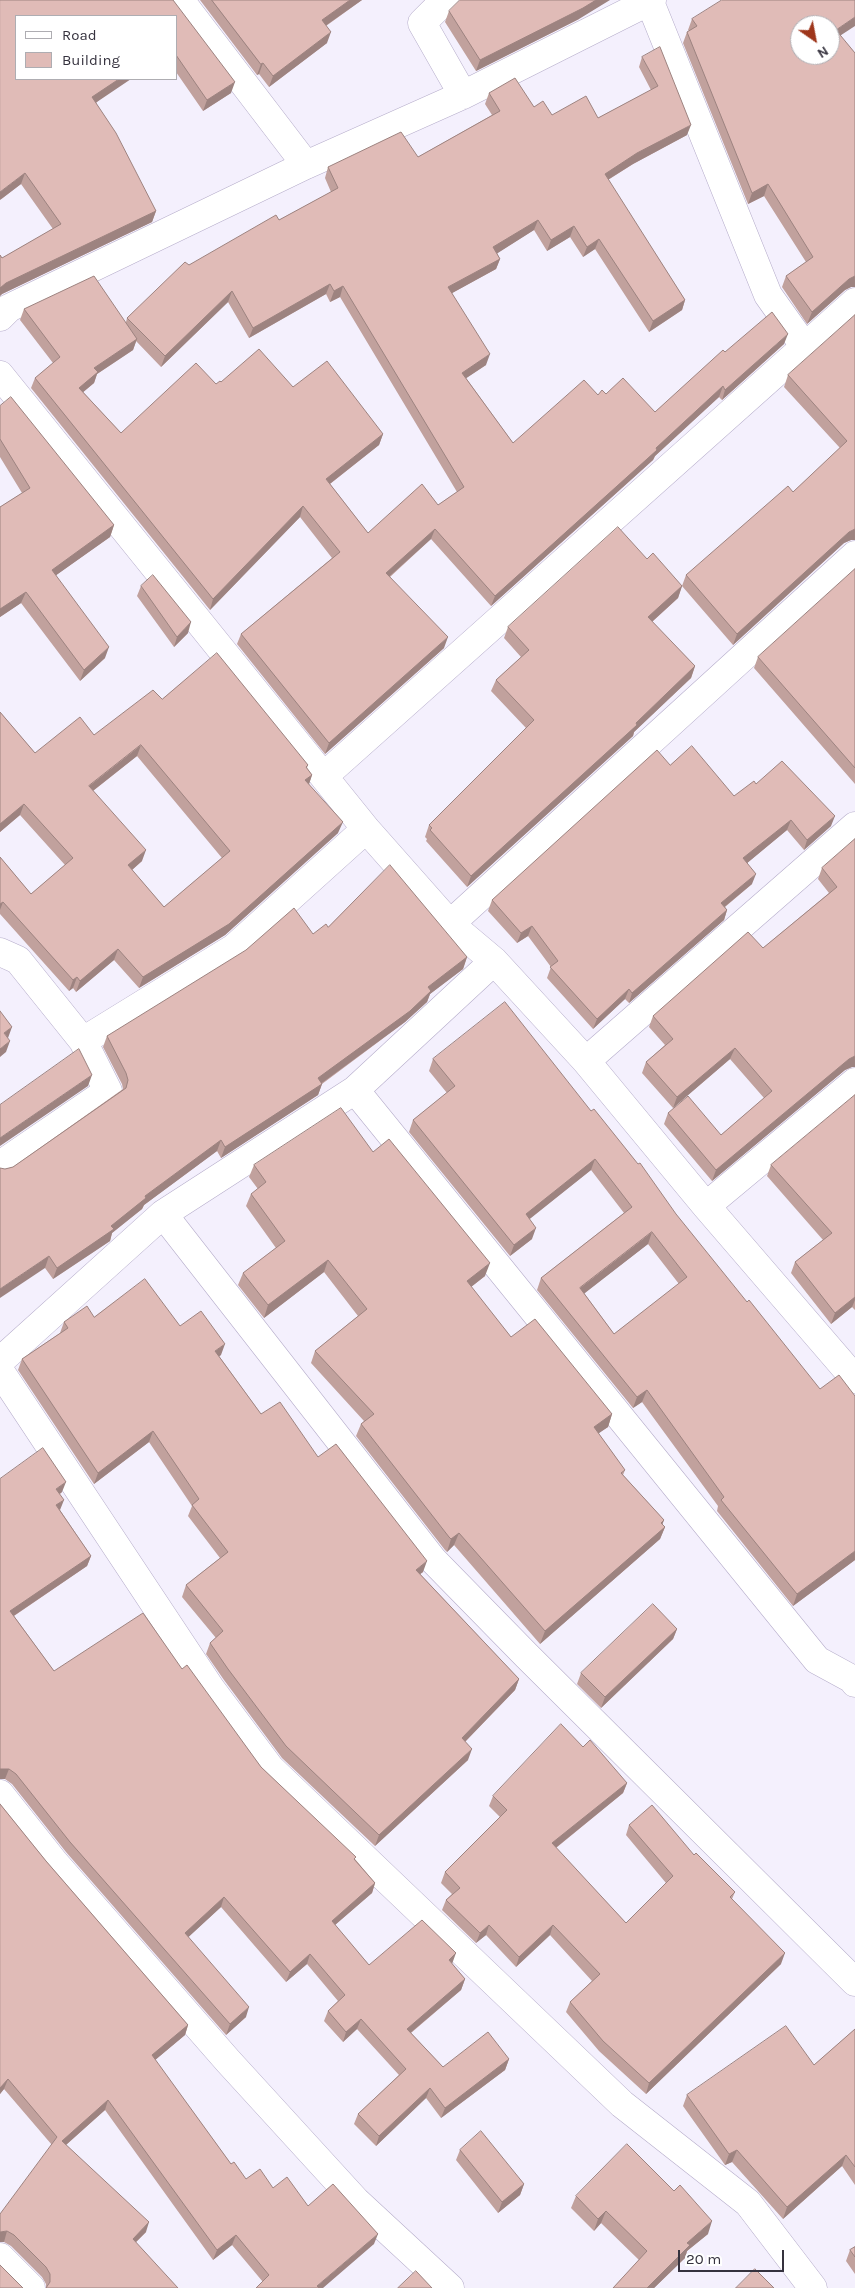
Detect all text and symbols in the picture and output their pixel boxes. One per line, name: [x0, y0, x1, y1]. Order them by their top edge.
legend: [15, 15, 178, 80]
north arrow: [790, 15, 840, 65]
text: Road: [62, 26, 97, 44]
text: N: [814, 42, 832, 62]
text: Building: [62, 51, 120, 69]
scale bar: [680, 2240, 786, 2272]
text: 20 m: [686, 2250, 721, 2268]

